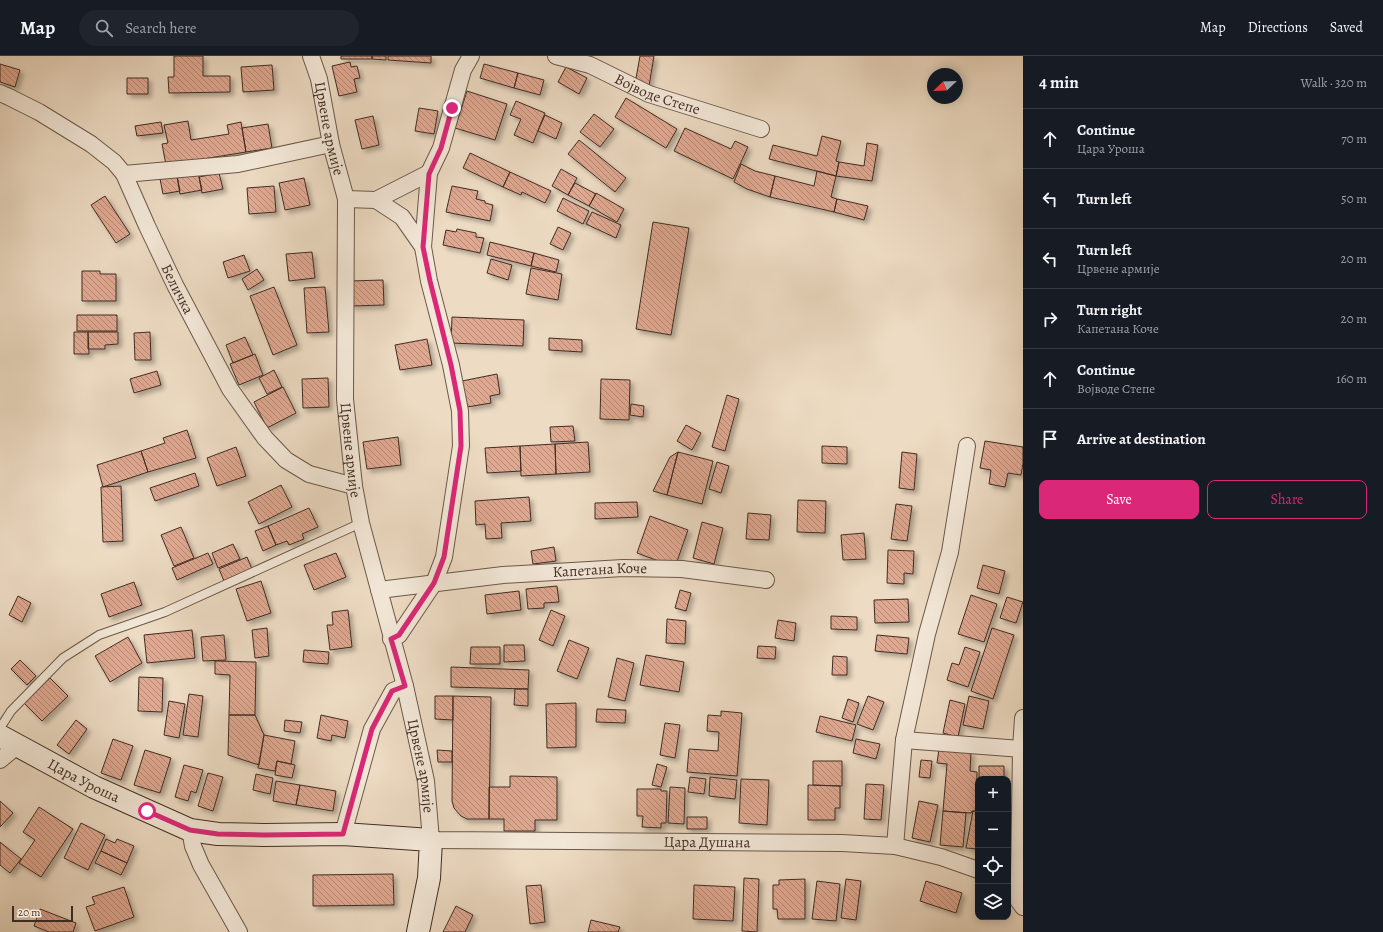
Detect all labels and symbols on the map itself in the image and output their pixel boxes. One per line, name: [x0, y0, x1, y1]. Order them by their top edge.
north arrow: [927, 68, 963, 104]
street label: Војводе Степе: [611, 69, 703, 119]
street label: Црвене армије: [310, 80, 349, 178]
route end: [443, 99, 461, 117]
street label: Беличка: [156, 261, 199, 317]
street label: Црвене армије: [335, 402, 366, 500]
street label: Капетана Коче: [552, 558, 648, 582]
street label: Црвене армије: [403, 717, 439, 814]
street label: Цара Уроша: [44, 754, 123, 807]
route start: [138, 802, 156, 820]
street label: Цара Душана: [664, 832, 751, 852]
scale bar: [12, 904, 73, 923]

